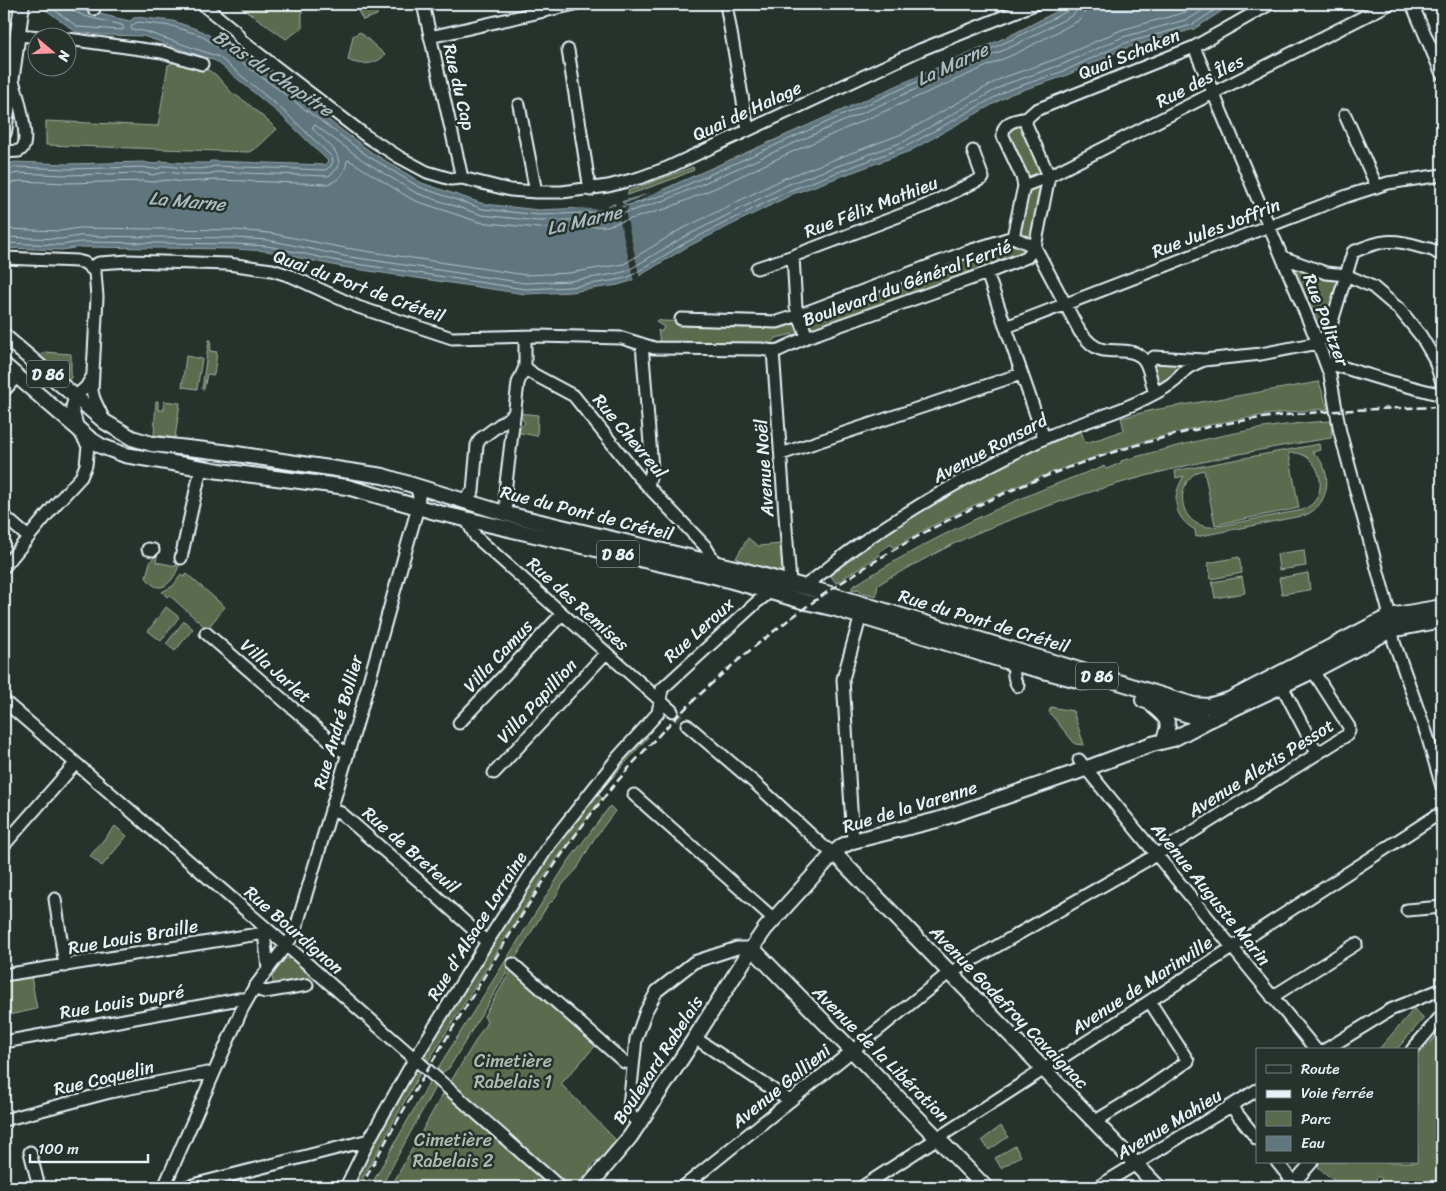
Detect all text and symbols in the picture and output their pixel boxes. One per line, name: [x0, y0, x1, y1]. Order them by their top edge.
street label: Quai Schaken: [1073, 19, 1185, 89]
water label: Bras du Chapitre: [206, 20, 342, 127]
north arrow: [28, 28, 78, 78]
water label: La Marne: [910, 32, 995, 95]
street label: Rue du Cap: [434, 40, 485, 134]
street label: Rue des Îles: [1150, 45, 1250, 117]
text: N: [50, 46, 78, 65]
street label: Quai de Halage: [687, 72, 807, 150]
street label: Rue Félix Mathieu: [799, 167, 943, 247]
water label: La Marne: [148, 181, 228, 221]
street label: Rue Jules Joffrin: [1147, 189, 1285, 267]
water label: La Marne: [543, 195, 627, 245]
street label: Boulevard du Général Ferrié: [798, 230, 1016, 336]
street label: Quai du Port de Créteil: [269, 240, 450, 332]
street label: Rue Politzer: [1294, 269, 1359, 373]
road number: D 86: [27, 360, 69, 388]
street label: Rue Chevreul: [584, 386, 676, 487]
street label: Avenue Ronsard: [926, 404, 1055, 492]
street label: Avenue Noël: [745, 417, 783, 519]
street label: Rue du Pont de Créteil: [497, 476, 678, 550]
road number: D 86: [597, 540, 639, 568]
street label: Rue des Remises: [519, 549, 637, 660]
street label: Rue du Pont de Créteil: [895, 580, 1074, 662]
street label: Rue Leroux: [656, 589, 743, 671]
street label: Villa Camus: [455, 611, 541, 700]
street label: Villa Jarlet: [233, 630, 319, 712]
street label: Rue André Bollier: [304, 649, 373, 793]
street label: Villa Papillion: [489, 651, 586, 751]
road number: D 86: [1076, 662, 1118, 689]
street label: Avenue Alexis Pessot: [1181, 710, 1341, 827]
street label: Rue de la Varenne: [839, 771, 981, 843]
street label: Rue de Breteuil: [355, 798, 468, 903]
street label: Avenue Auguste Marin: [1142, 814, 1280, 973]
street label: Rue d'Alsace Lorraine: [418, 845, 536, 1007]
street label: Rue Bourdignon: [237, 877, 351, 983]
street label: Rue Louis Braille: [65, 910, 201, 964]
street label: Avenue Godefroy Cavaignac: [921, 916, 1097, 1097]
street label: Avenue de Marinville: [1064, 927, 1220, 1044]
street label: Rue Louis Dupré: [57, 975, 187, 1029]
street label: Avenue de la Libération: [804, 977, 958, 1131]
street label: Boulevard Rabelais: [604, 988, 712, 1131]
street label: Avenue Gallieni: [723, 1035, 839, 1137]
park label: Cimetière Rabelais 1: [474, 1045, 552, 1098]
legend: [1256, 1048, 1418, 1164]
street label: Rue Coquelin: [51, 1051, 158, 1105]
text: Route: [1301, 1056, 1340, 1082]
street label: Avenue Mahieu: [1109, 1080, 1228, 1169]
text: Voie ferrée: [1301, 1080, 1374, 1106]
text: Parc: [1301, 1106, 1331, 1132]
park label: Cimetière Rabelais 2: [413, 1124, 493, 1177]
text: Eau: [1301, 1130, 1325, 1156]
scale bar: [30, 1131, 148, 1163]
text: 100 m: [38, 1136, 79, 1162]

